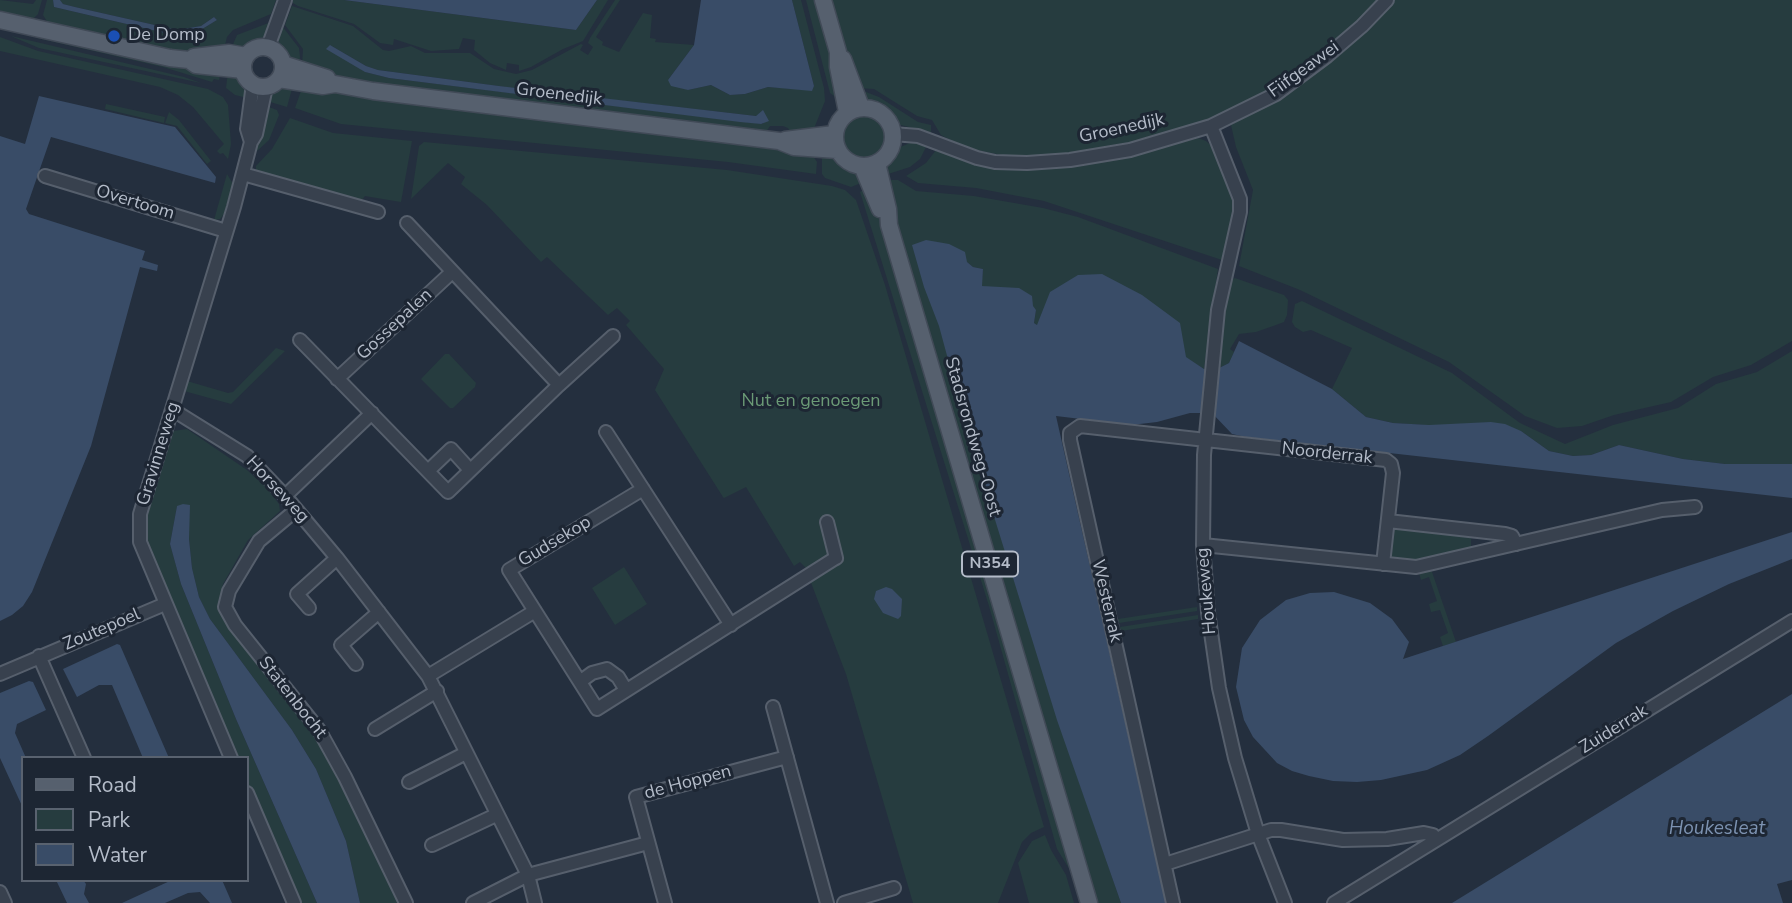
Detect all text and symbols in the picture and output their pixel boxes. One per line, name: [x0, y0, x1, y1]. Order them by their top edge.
place label: De Domp: [128, 25, 205, 47]
marker: De Domp: [106, 28, 122, 44]
street label: Fiifgeawei: [1264, 37, 1344, 103]
street label: Groenedijk: [515, 79, 603, 111]
street label: Groenedijk: [1077, 109, 1167, 149]
street label: Overtoom: [93, 181, 177, 225]
street label: Gossepalen: [353, 285, 437, 365]
street label: Stadsrondweg-Oost: [939, 355, 1005, 519]
park label: Nut en genoegen: [741, 391, 881, 413]
street label: Gravinneweg: [133, 400, 185, 508]
street label: Noorderrak: [1281, 438, 1373, 470]
street label: Horseweg: [241, 452, 313, 528]
street label: Gudsekop: [515, 512, 595, 572]
street label: Houkeweg: [1192, 547, 1222, 635]
road number: N354: [962, 552, 1018, 576]
street label: Westerrak: [1086, 558, 1126, 644]
street label: Zoutepoel: [60, 604, 144, 656]
street label: Statenbocht: [253, 653, 331, 743]
street label: Zuiderrak: [1576, 701, 1652, 759]
legend: [21, 756, 248, 882]
street label: de Hoppen: [642, 761, 734, 805]
text: Road: [88, 771, 137, 799]
text: Park: [88, 806, 130, 834]
water label: Houkesleat: [1669, 818, 1765, 840]
text: Water: [88, 841, 147, 869]

